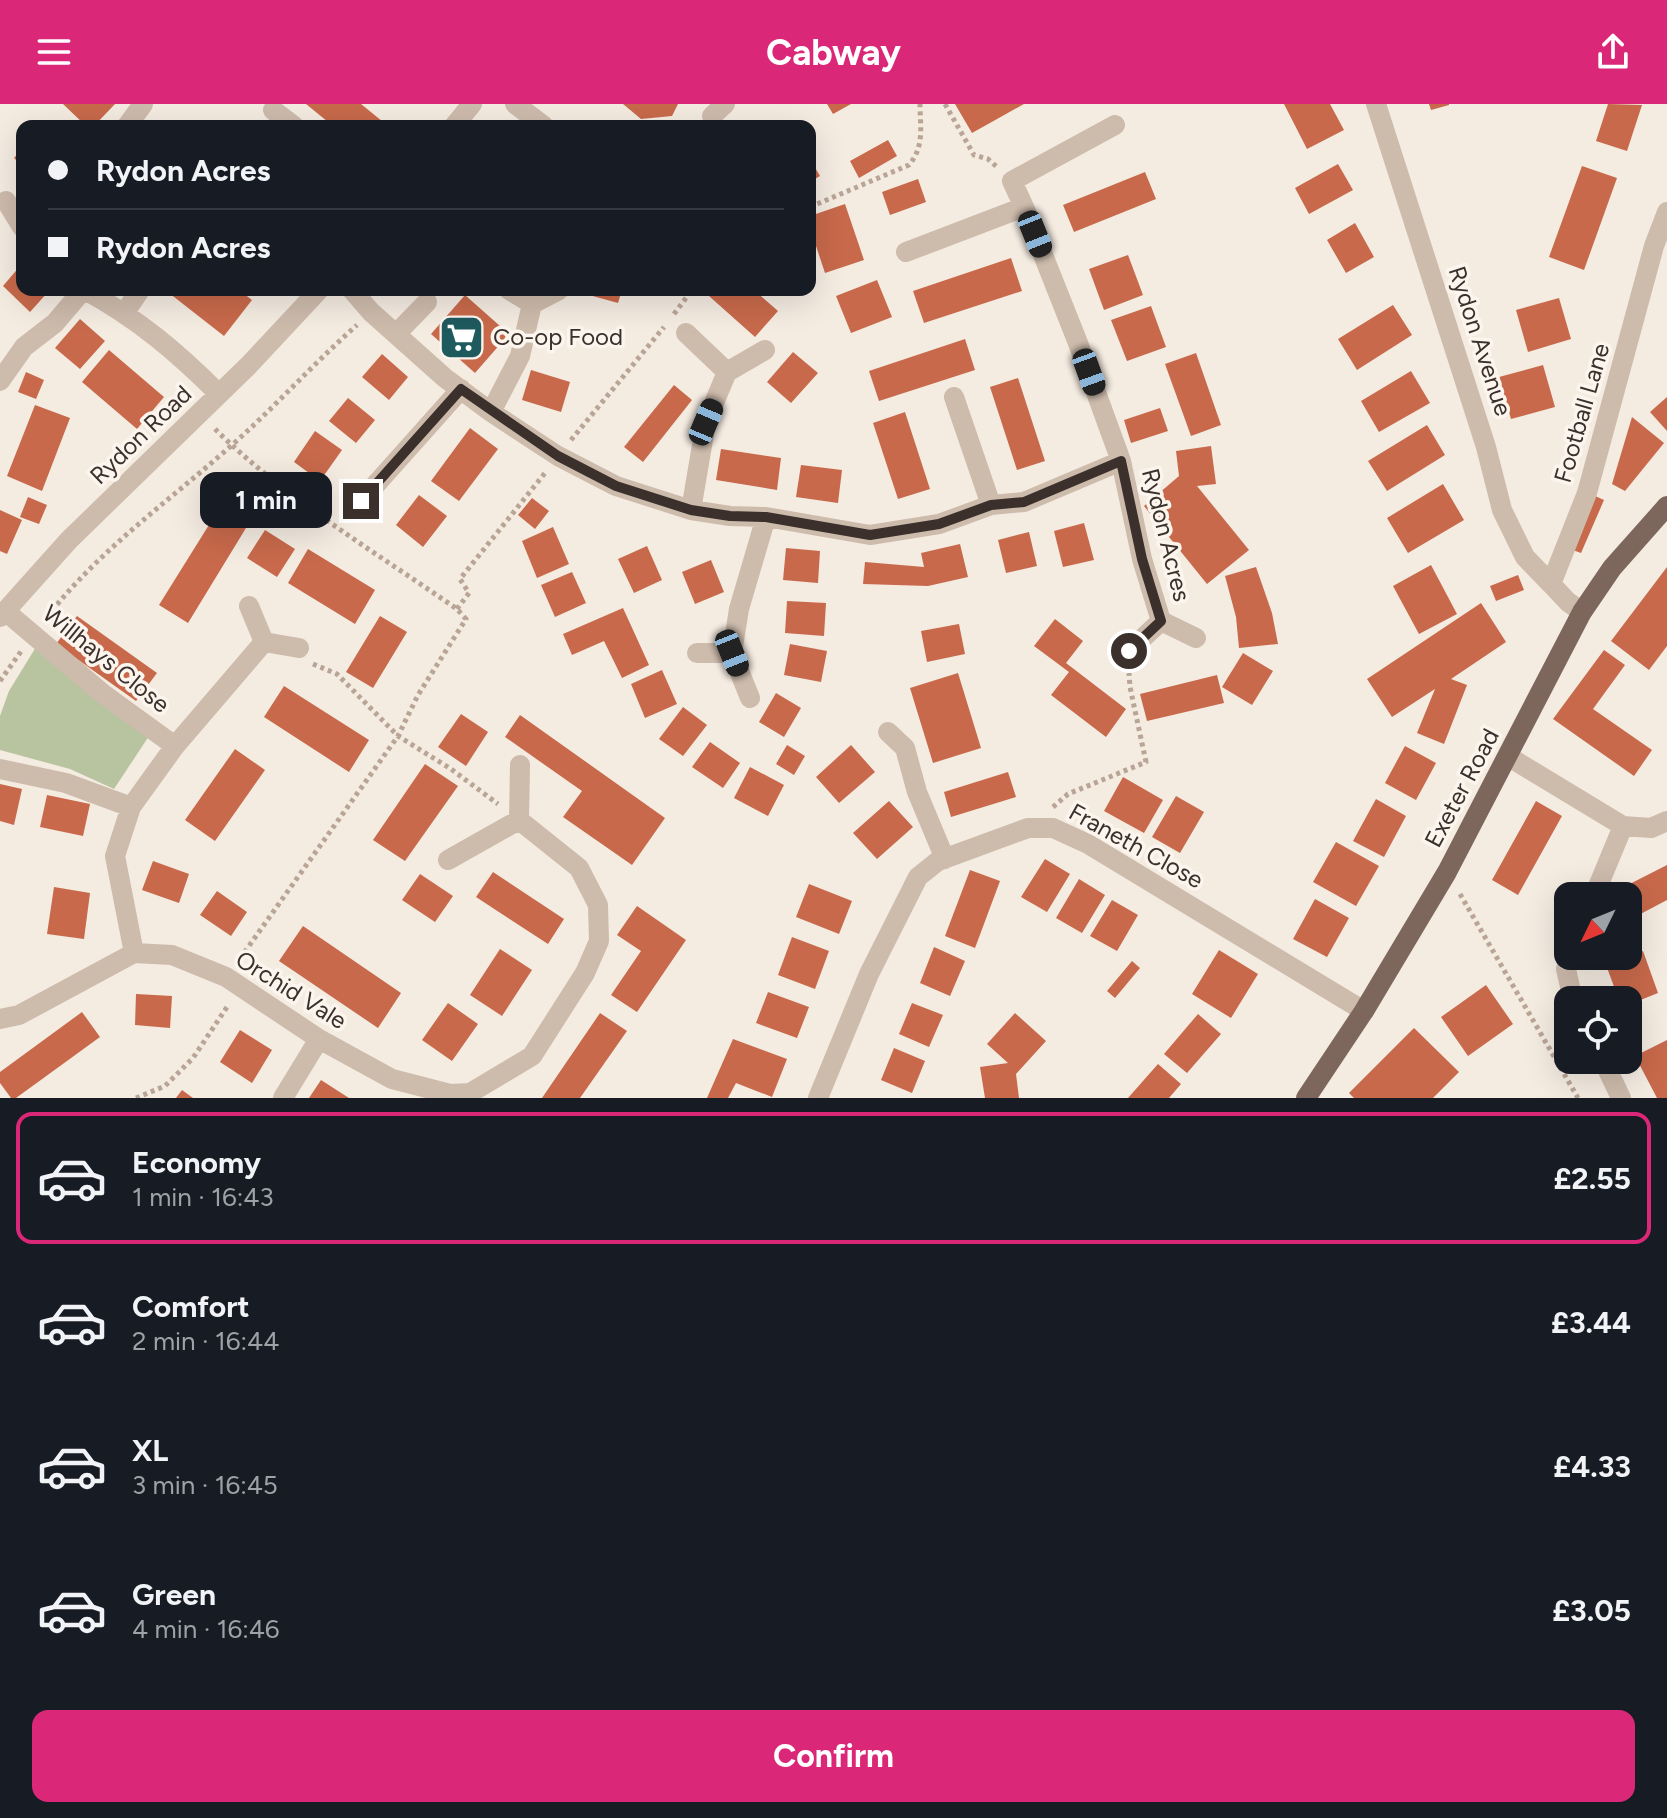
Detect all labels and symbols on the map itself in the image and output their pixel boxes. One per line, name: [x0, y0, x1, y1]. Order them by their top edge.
car: [1015, 207, 1055, 261]
street label: Rydon Avenue: [1443, 262, 1518, 419]
supermarket icon: Co-op Food: [438, 313, 486, 361]
place label: Co-op Food: [493, 322, 623, 351]
street label: Football Lane: [1548, 340, 1615, 486]
car: [1070, 345, 1108, 399]
street label: Rydon Road: [84, 379, 197, 490]
car: [686, 395, 726, 449]
street label: Rydon Acres: [1136, 465, 1197, 604]
callout: 1 min: [201, 473, 333, 529]
route end: [343, 483, 379, 519]
street label: Willhays Close: [37, 599, 176, 719]
car: [712, 626, 752, 680]
route start: [1111, 633, 1147, 669]
street label: Exeter Road: [1418, 724, 1505, 852]
street label: Franeth Close: [1064, 797, 1208, 894]
north arrow: [1554, 882, 1642, 970]
street label: Orchid Vale: [231, 944, 352, 1035]

